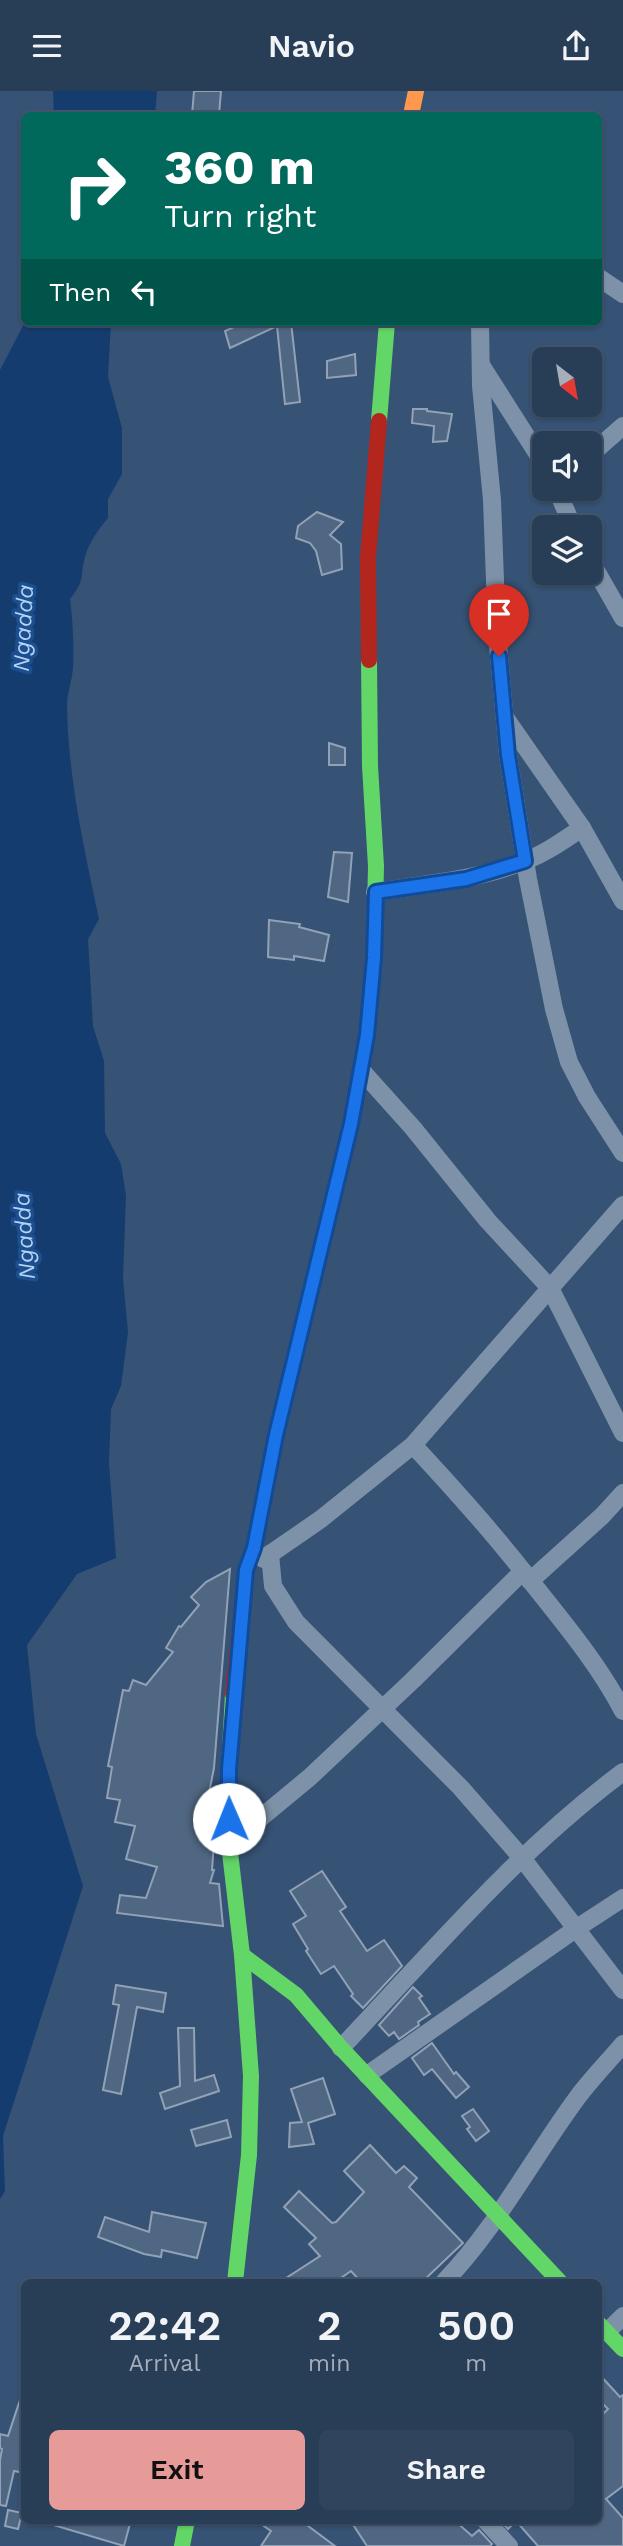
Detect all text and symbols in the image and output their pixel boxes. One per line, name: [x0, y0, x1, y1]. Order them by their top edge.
icon: menu: [28, 27, 66, 65]
text: Navio: [268, 27, 355, 65]
icon: share: [557, 27, 595, 65]
text: 360 m: [164, 138, 315, 196]
icon: right: [49, 140, 140, 231]
text: Turn right: [164, 197, 316, 235]
icon: left: [125, 273, 163, 311]
text: Then: [49, 277, 111, 307]
north arrow: [532, 347, 602, 417]
map controls: [532, 347, 602, 585]
button: sound: [532, 431, 602, 501]
button: layers: [532, 515, 602, 585]
water label: Ngadda: [8, 584, 39, 672]
pin: [469, 584, 529, 656]
icon: arrive: [480, 595, 518, 633]
water label: Ngadda: [8, 1191, 41, 1280]
position arrow: [192, 1782, 266, 1856]
text: 22:42: [108, 2301, 221, 2350]
text: 2: [317, 2301, 342, 2350]
text: 500: [437, 2301, 515, 2350]
text: Arrival: [129, 2350, 200, 2377]
text: min: [308, 2350, 350, 2377]
text: m: [465, 2350, 487, 2377]
button: Exit: [49, 2430, 305, 2510]
button: Share: [319, 2430, 574, 2510]

